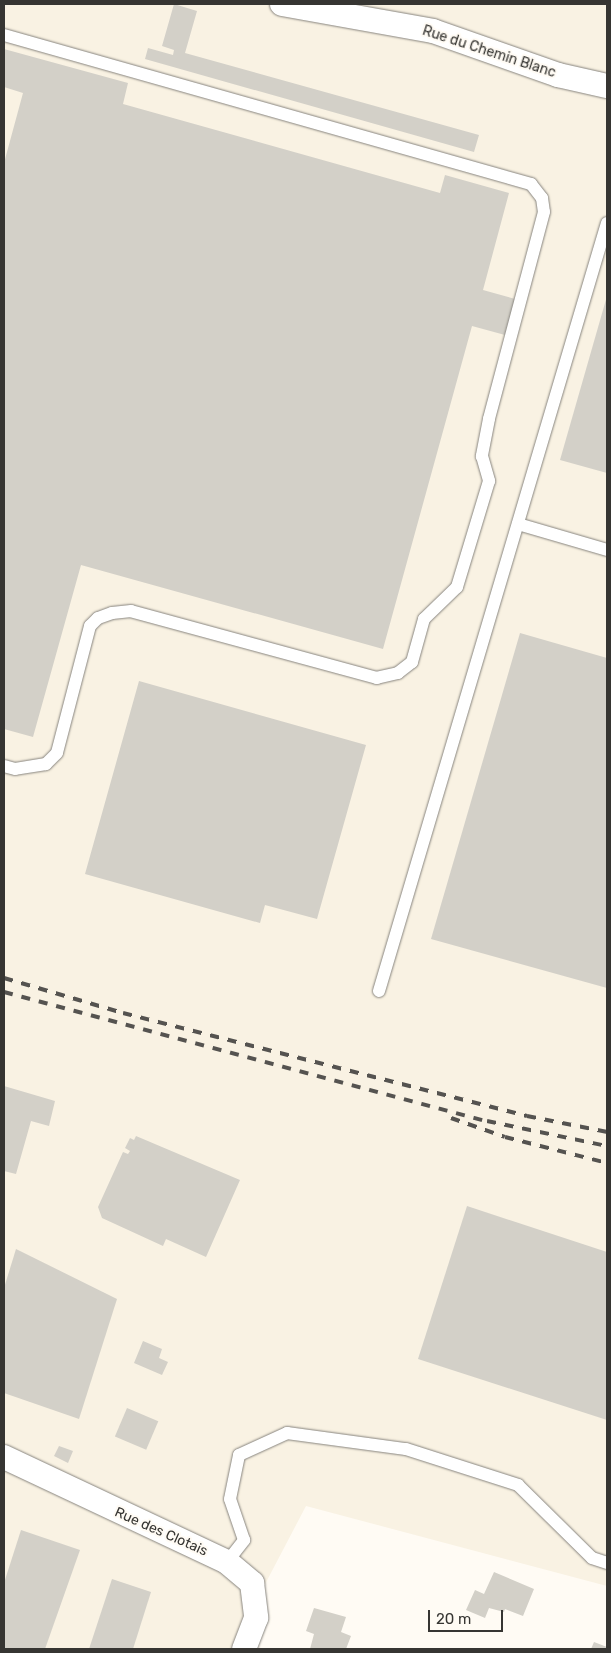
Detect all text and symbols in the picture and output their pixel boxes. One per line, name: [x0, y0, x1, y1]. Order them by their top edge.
street label: Rue du Chemin Blanc: [420, 23, 558, 81]
street label: Rue des Clotais: [112, 1504, 210, 1560]
scale bar: [431, 1600, 506, 1632]
text: 20 m: [436, 1610, 471, 1628]

